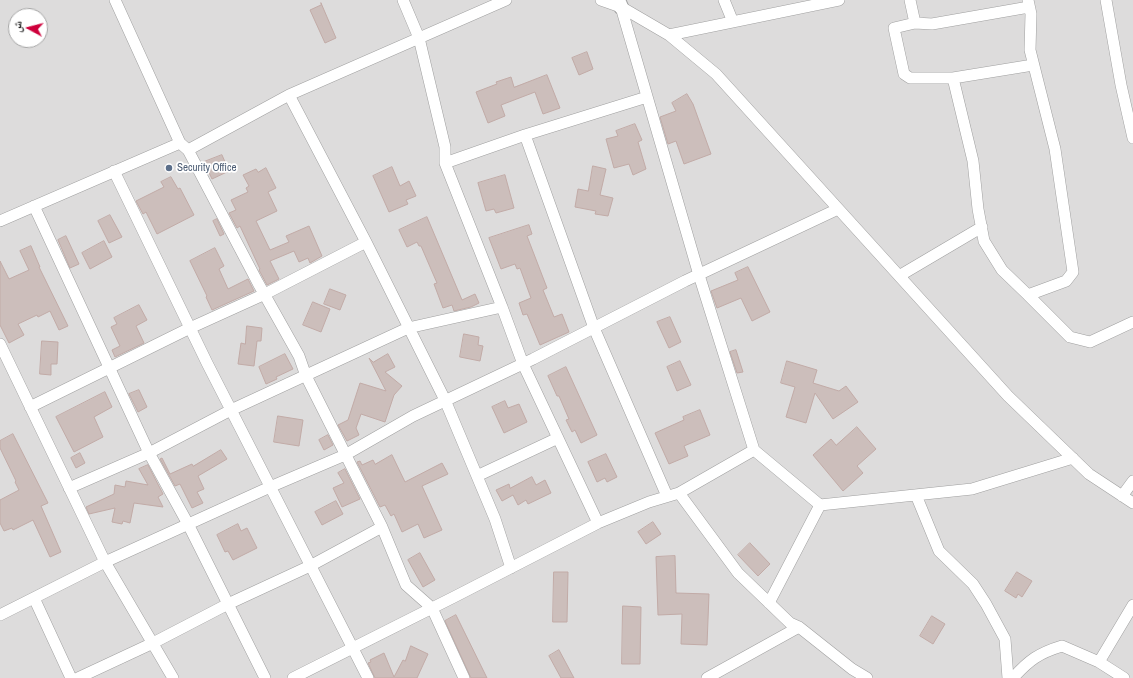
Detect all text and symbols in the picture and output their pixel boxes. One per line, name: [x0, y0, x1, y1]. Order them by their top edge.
north arrow: [8, 8, 48, 48]
text: ش: [9, 20, 25, 33]
place label: Security Office: [177, 161, 237, 175]
marker: Security Office: [164, 163, 174, 173]

